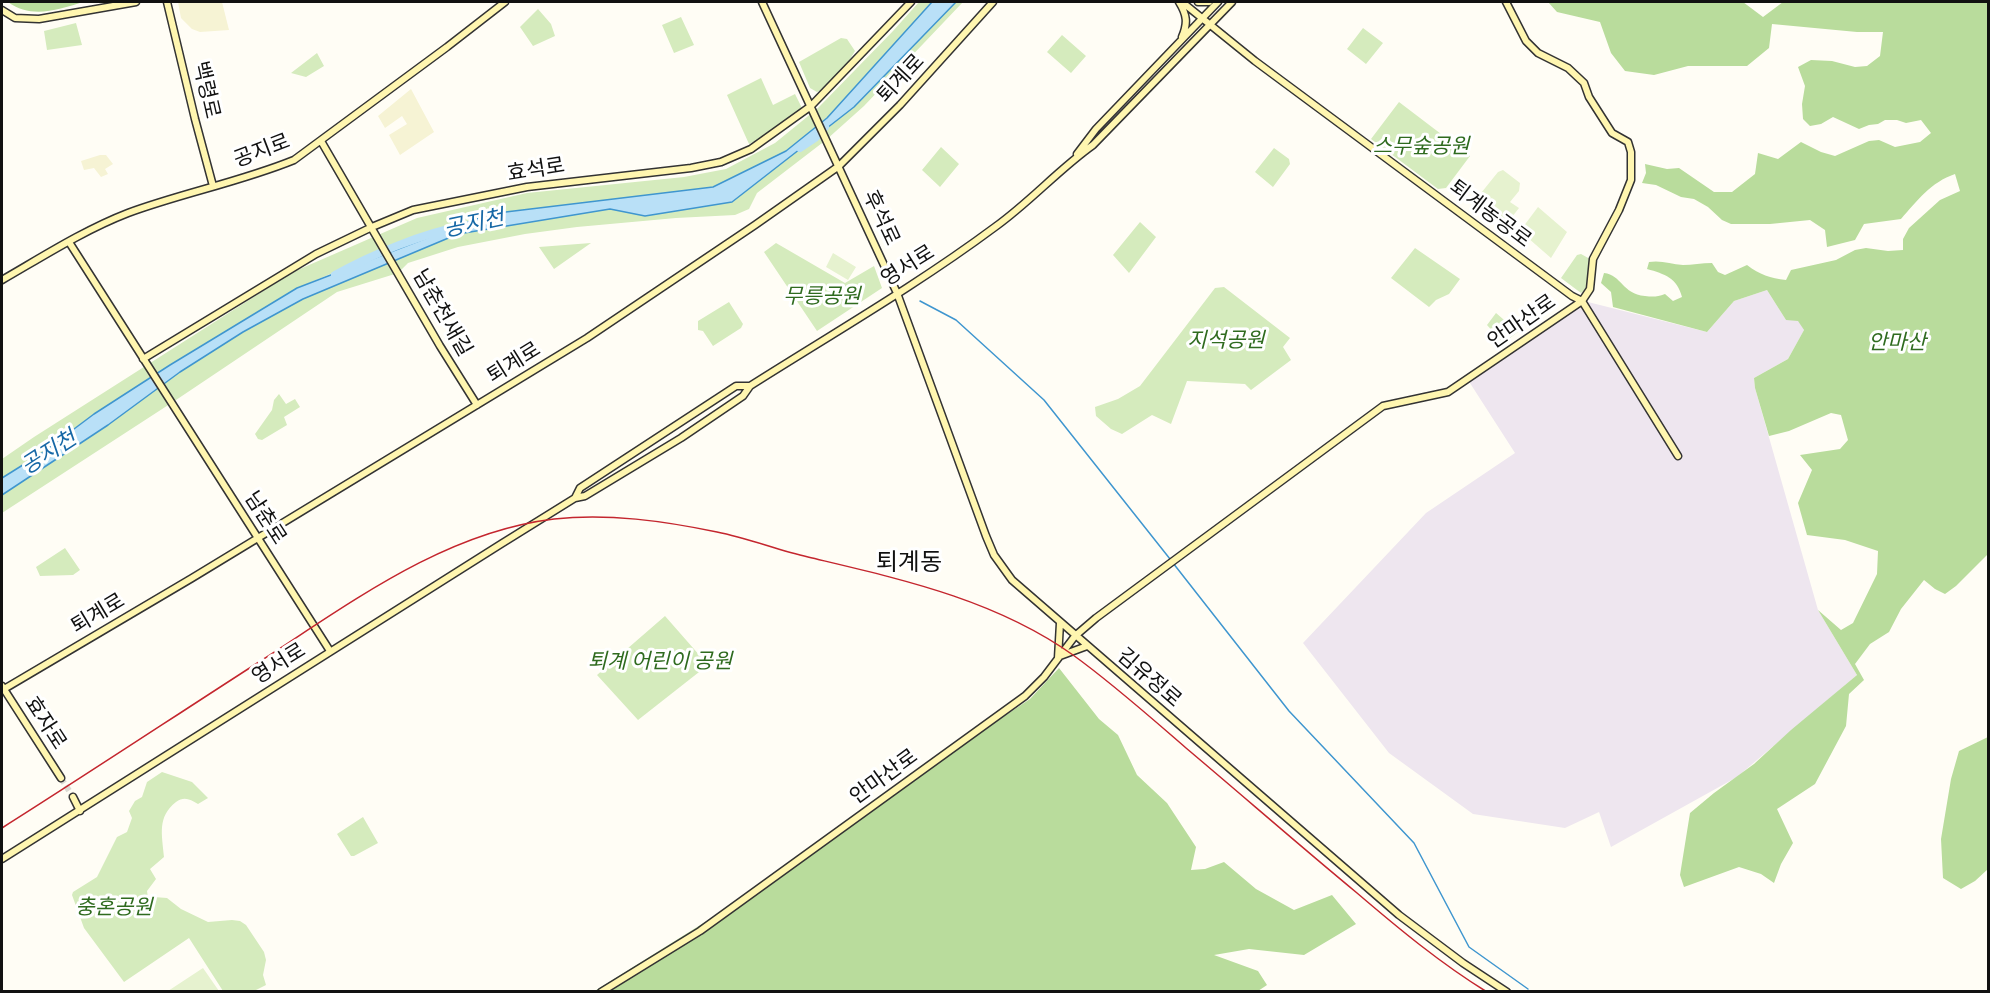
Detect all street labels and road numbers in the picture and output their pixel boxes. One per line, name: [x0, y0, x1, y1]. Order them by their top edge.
street label: 퇴계로: [872, 49, 930, 109]
street label: 백령로: [187, 59, 225, 121]
street label: 공지로: [230, 129, 294, 173]
street label: 효석로: [505, 153, 567, 187]
street label: 퇴계농공로: [1444, 175, 1536, 253]
street label: 후석로: [857, 186, 905, 250]
street label: 영서로: [877, 240, 939, 292]
street label: 남춘천새길: [407, 265, 477, 361]
street label: 안마산로: [1483, 290, 1561, 354]
street label: 퇴계로: [483, 337, 545, 389]
street label: 남춘로: [239, 487, 291, 549]
street label: 퇴계로: [67, 588, 129, 640]
street label: 영서로: [248, 638, 310, 690]
street label: 김유정로: [1112, 643, 1186, 713]
street label: 효자로: [19, 692, 71, 754]
street label: 안마산로: [845, 744, 923, 810]

